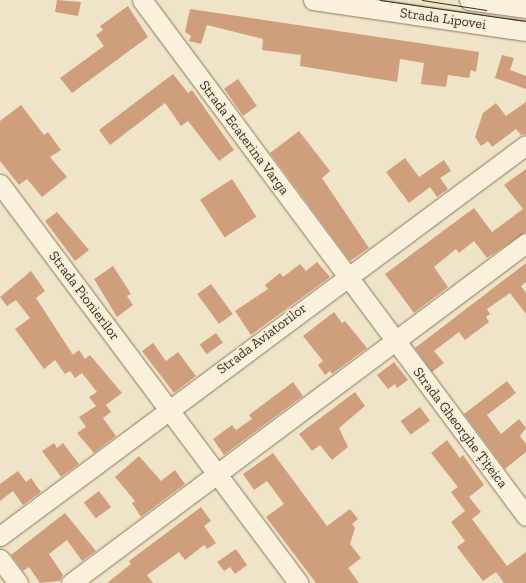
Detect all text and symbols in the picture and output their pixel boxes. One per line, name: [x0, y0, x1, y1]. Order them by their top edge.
street label: Strada Lipovei: [399, 5, 487, 33]
street label: Strada Ecaterina Varga: [195, 77, 293, 199]
street label: Strada Pionierilor: [45, 248, 123, 344]
street label: Strada Aviatorilor: [214, 300, 310, 378]
street label: Strada Gheorghe Țițeica: [409, 364, 511, 492]

